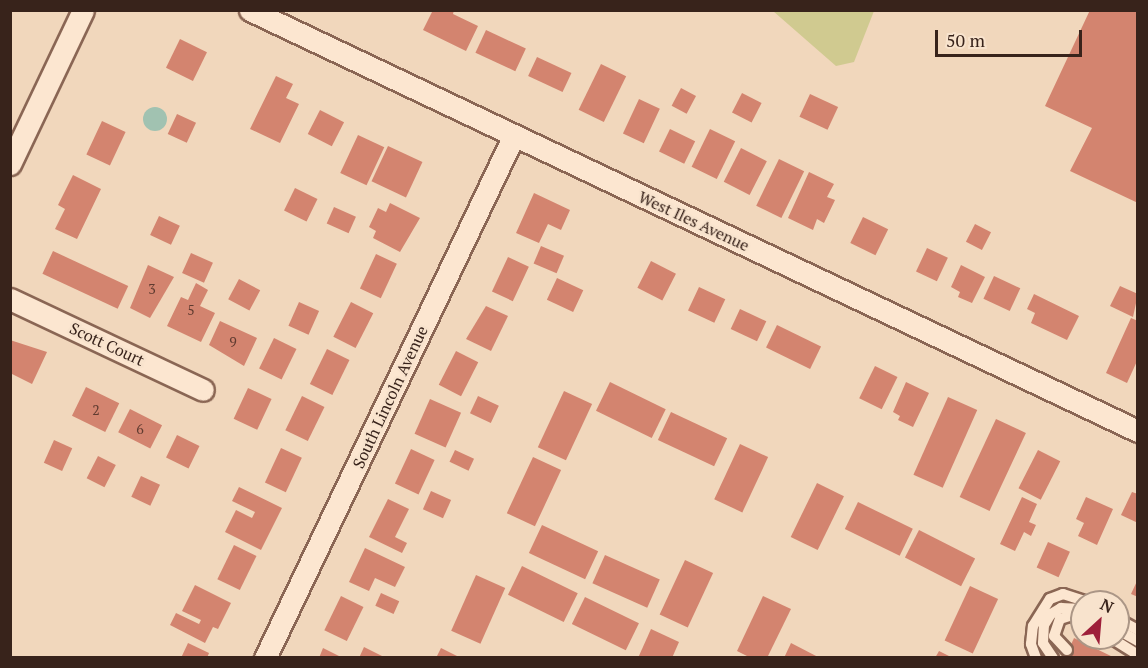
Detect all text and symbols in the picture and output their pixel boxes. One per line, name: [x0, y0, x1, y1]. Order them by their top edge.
scale bar: [938, 18, 1085, 56]
text: 50 m: [946, 28, 985, 52]
street label: West Iles Avenue: [635, 187, 753, 255]
house number: 3: [148, 281, 156, 297]
house number: 5: [187, 302, 195, 318]
street label: Scott Court: [67, 318, 147, 370]
street label: South Lincoln Avenue: [348, 322, 432, 472]
house number: 9: [229, 334, 237, 350]
house number: 2: [92, 402, 100, 418]
house number: 6: [136, 421, 144, 437]
north arrow: [1070, 590, 1130, 650]
text: N: [1097, 593, 1117, 618]

